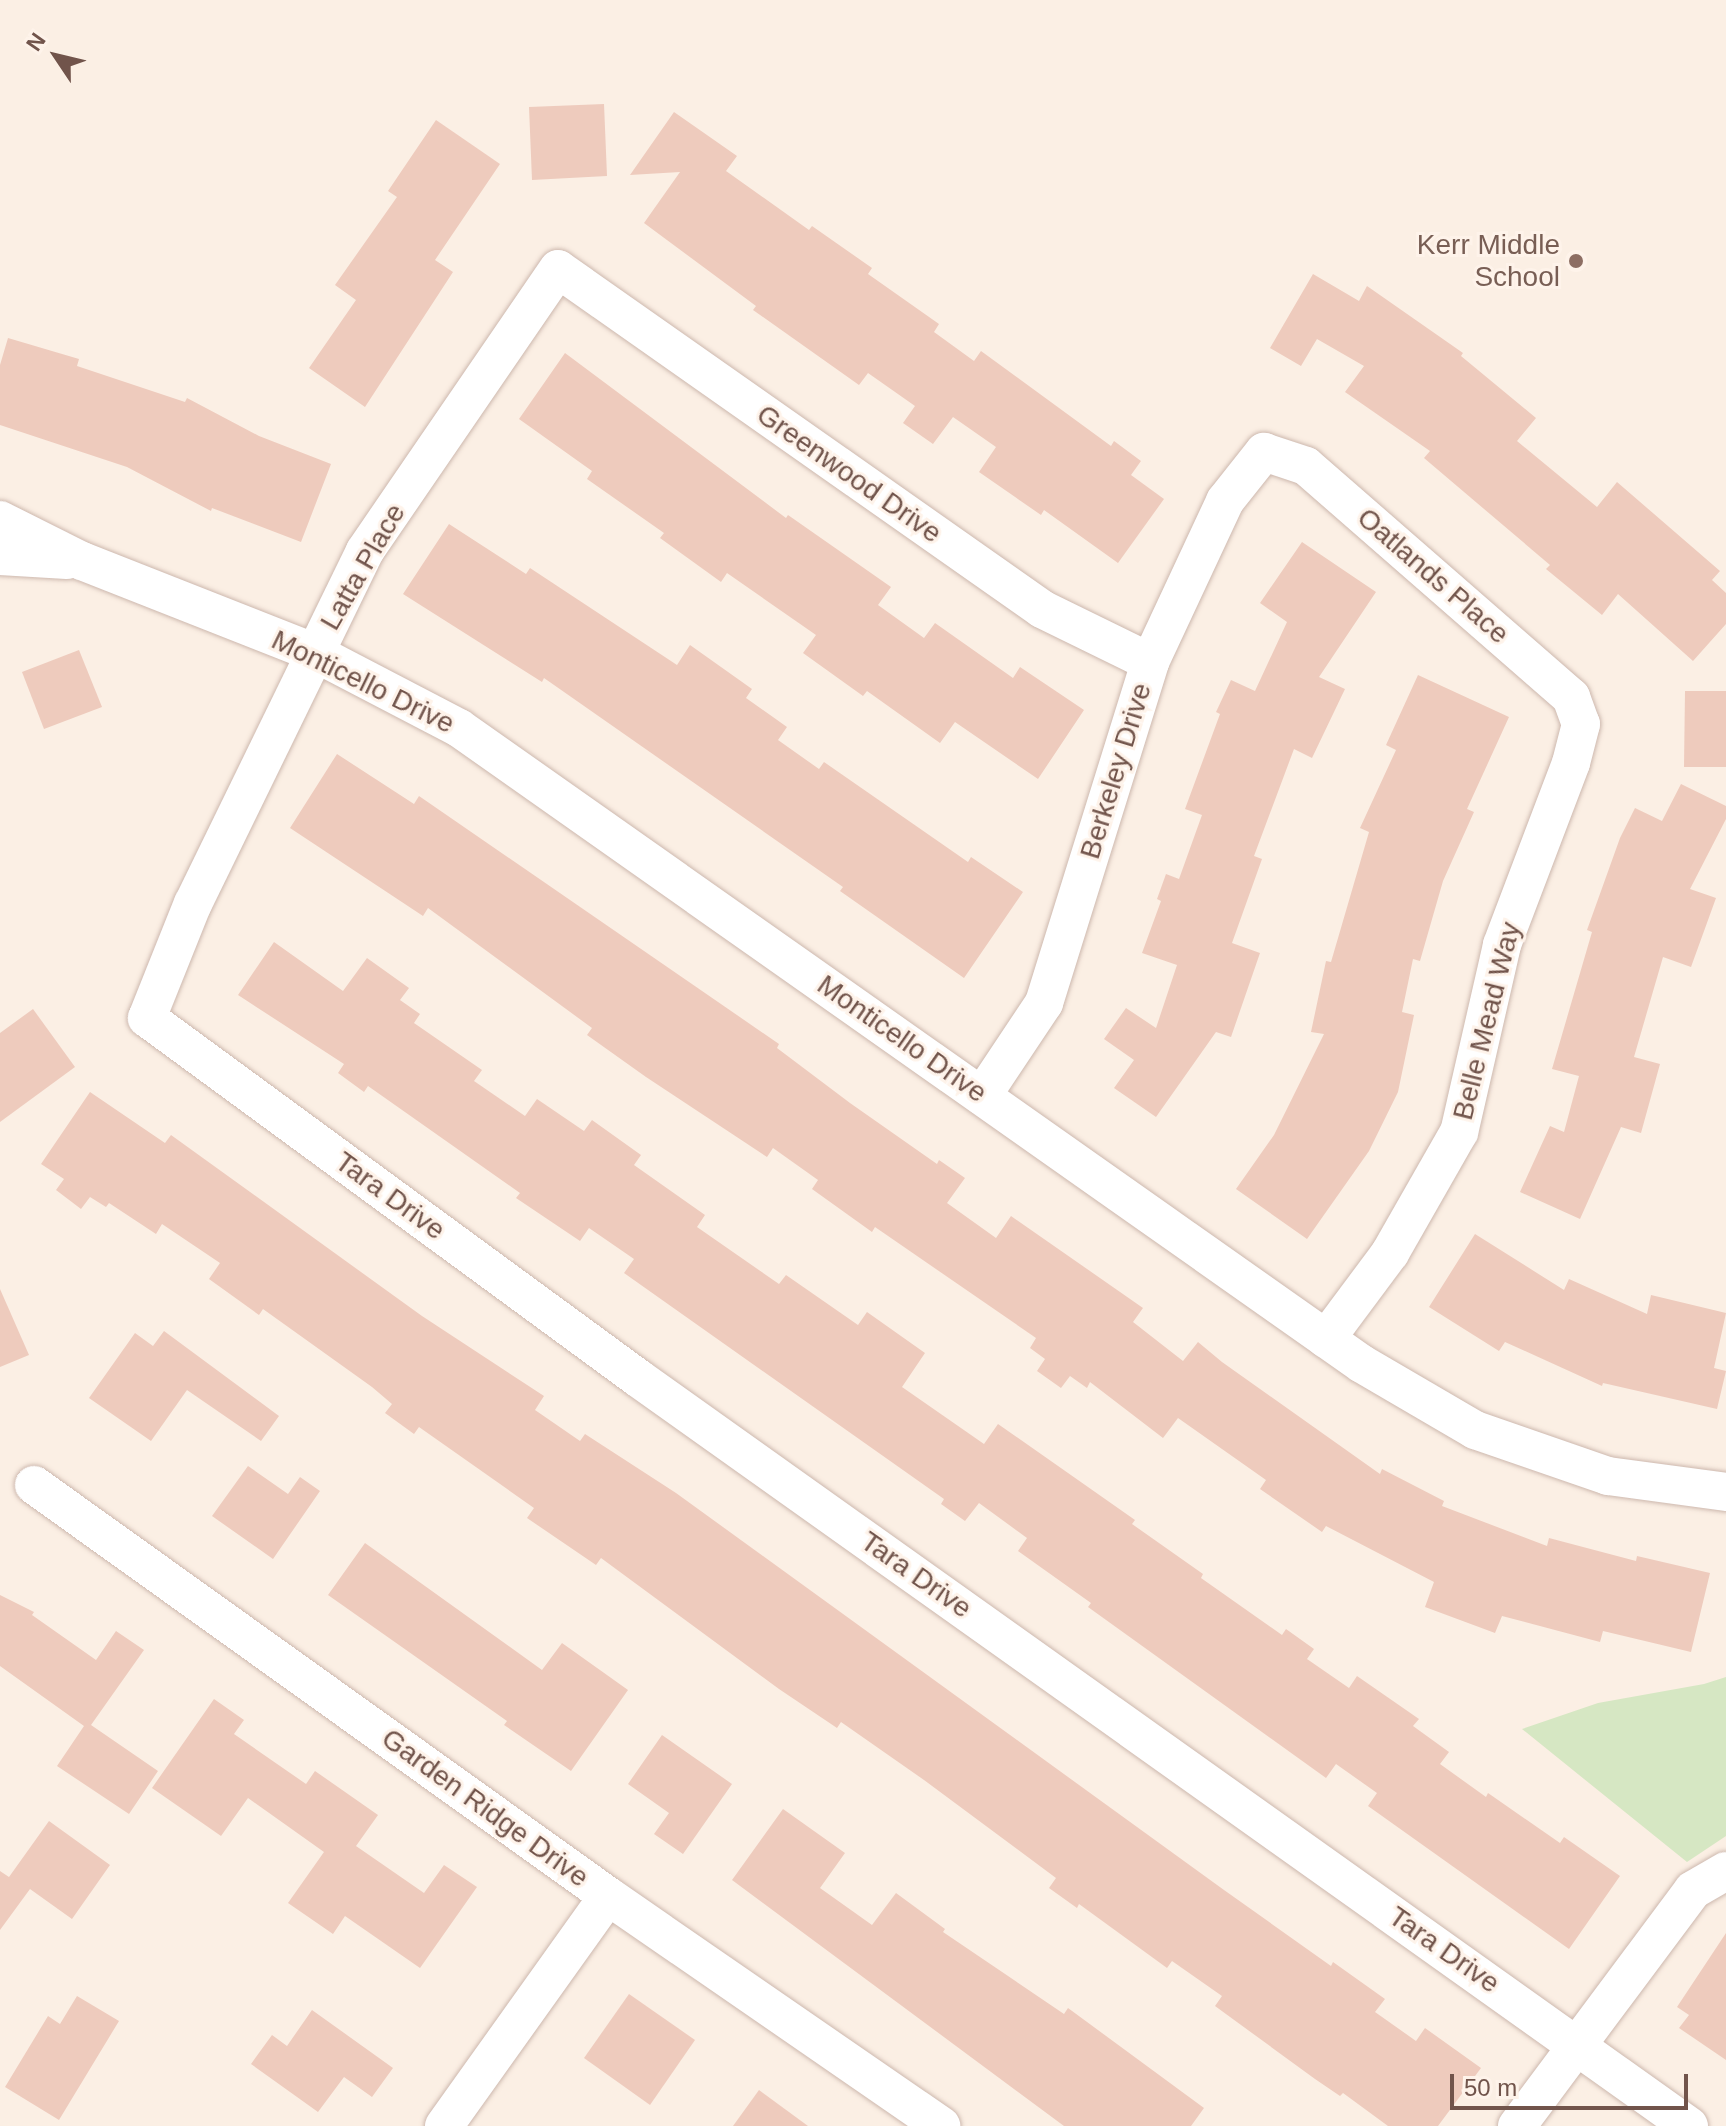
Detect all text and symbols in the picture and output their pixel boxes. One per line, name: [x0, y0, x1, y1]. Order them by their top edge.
north arrow: [16, 16, 96, 96]
text: N: [21, 28, 51, 56]
place label: Kerr Middle School: [1417, 228, 1560, 294]
marker: Kerr Middle School: [1567, 252, 1585, 270]
street label: Greenwood Drive: [750, 398, 948, 550]
street label: Latta Place: [313, 498, 413, 636]
street label: Oatlands Place: [1350, 501, 1516, 651]
street label: Monticello Drive: [266, 623, 460, 741]
street label: Berkeley Drive: [1073, 679, 1159, 863]
street label: Belle Mead Way: [1446, 919, 1528, 1123]
street label: Monticello Drive: [811, 968, 993, 1110]
street label: Tara Drive: [329, 1145, 451, 1247]
street label: Tara Drive: [854, 1525, 978, 1625]
street label: Garden Ridge Drive: [375, 1722, 595, 1894]
street label: Tara Drive: [1382, 1900, 1506, 2000]
scale bar: [1454, 2058, 1692, 2108]
text: 50 m: [1464, 2074, 1517, 2101]

